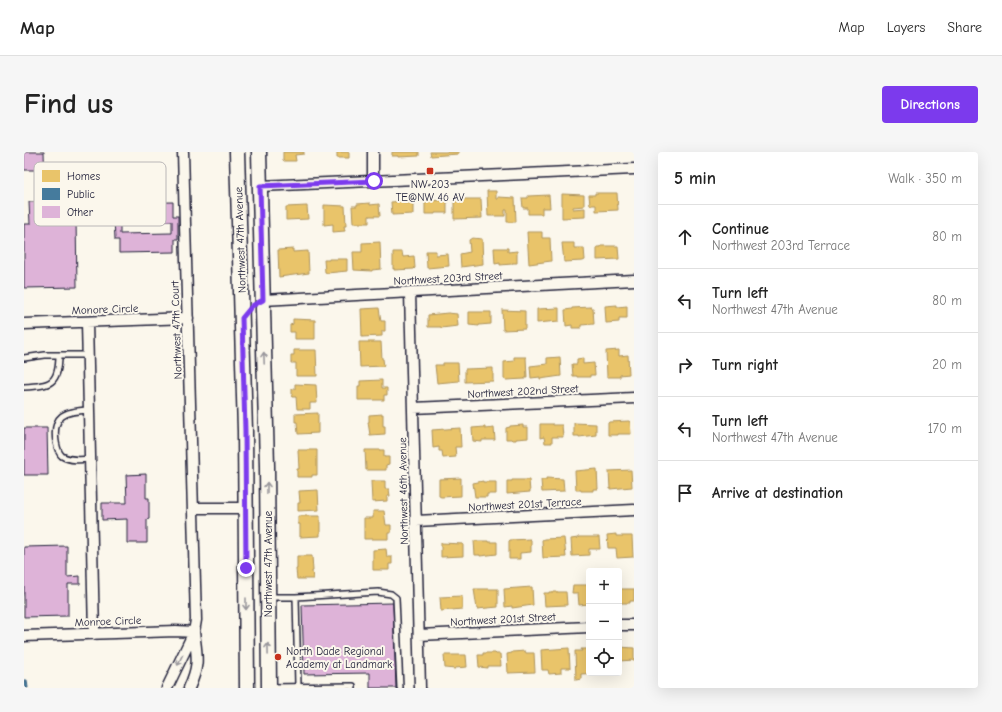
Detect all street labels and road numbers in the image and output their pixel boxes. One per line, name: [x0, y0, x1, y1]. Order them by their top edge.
street label: Northwest 47th Avenue: [232, 186, 249, 293]
street label: Northwest 203rd Street: [393, 269, 504, 288]
street label: Northwest 47th Court: [168, 280, 185, 380]
street label: Monore Circle: [71, 302, 139, 317]
street label: Northwest 202nd Street: [467, 382, 580, 401]
street label: Northwest 46th Avenue: [396, 437, 411, 545]
street label: Northwest 201st Terrace: [468, 495, 582, 514]
street label: Northwest 47th Avenue: [262, 510, 275, 617]
street label: Northwest 201st Street: [450, 610, 557, 629]
street label: Monroe Circle: [74, 614, 142, 629]

